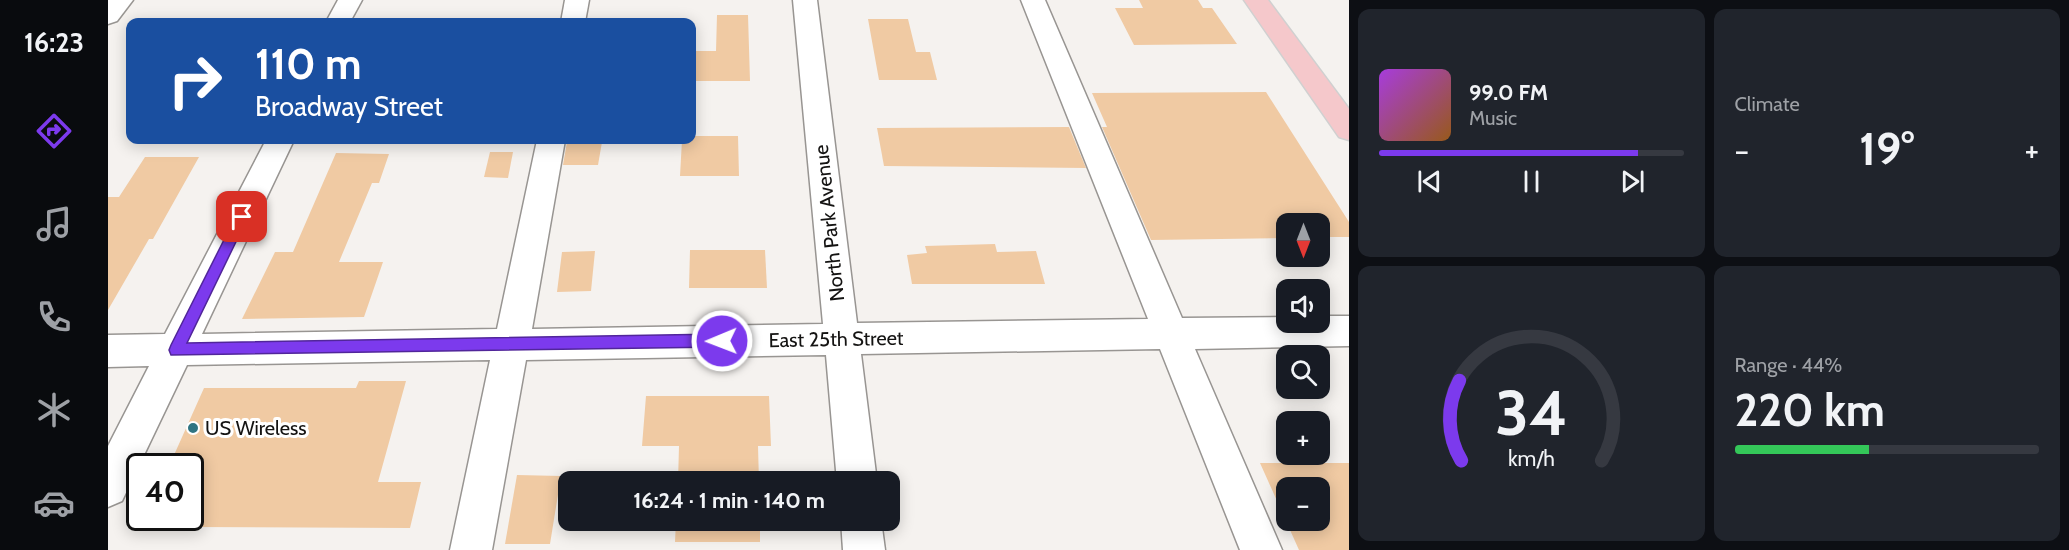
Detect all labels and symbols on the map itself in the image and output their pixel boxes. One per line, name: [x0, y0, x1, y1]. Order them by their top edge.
street label: North Park Avenue: [809, 144, 849, 302]
pin: [216, 191, 267, 242]
north arrow: [1276, 213, 1330, 267]
position arrow: [690, 309, 754, 373]
street label: East 25th Street: [768, 326, 904, 352]
place label: US Wireless: [205, 416, 306, 440]
marker: US Wireless: [186, 421, 200, 435]
speed limit sign: 40: [126, 453, 204, 531]

